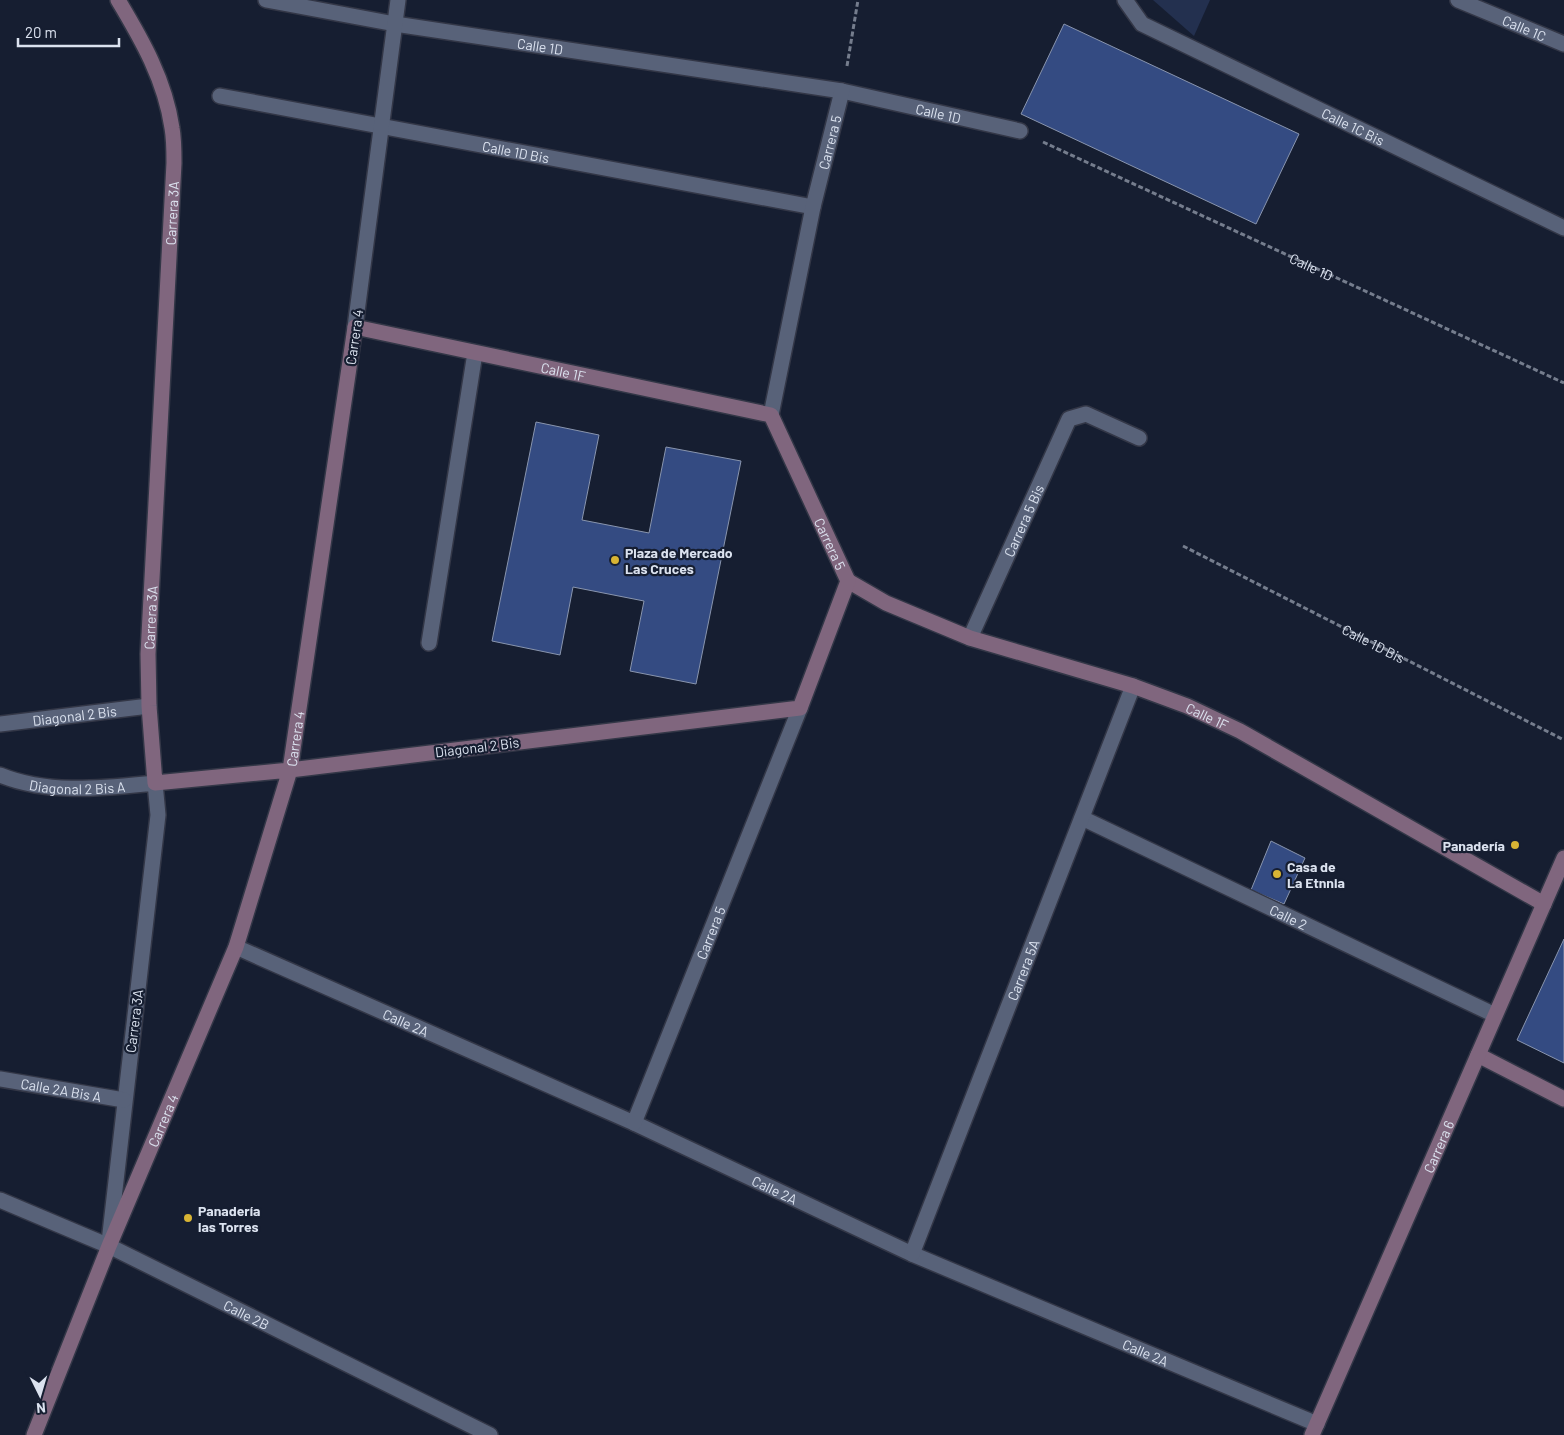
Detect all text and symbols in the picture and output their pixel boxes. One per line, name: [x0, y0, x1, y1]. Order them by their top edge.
street label: Calle 1C: [1500, 11, 1549, 44]
scale bar: [18, 15, 119, 47]
text: 20 m: [25, 23, 57, 41]
street label: Calle 1D: [516, 34, 564, 58]
street label: Calle 1D: [914, 99, 963, 126]
street label: Calle 1C Bis: [1319, 104, 1388, 149]
street label: Carrera 5: [814, 113, 844, 171]
street label: Calle 1D Bis: [481, 137, 551, 166]
street label: Carrera 3A: [161, 180, 182, 246]
street label: Calle 1D: [1287, 249, 1336, 284]
street label: Carrera 4: [342, 308, 366, 366]
street label: Calle 1F: [540, 358, 587, 384]
street label: Carrera 5 Bis: [999, 481, 1047, 559]
street label: Carrera 5: [811, 515, 850, 572]
place label: Plaza de Mercado Las Cruces: [625, 544, 733, 577]
marker: Plaza de Mercado Las Cruces: [609, 554, 621, 566]
street label: Carrera 3A: [140, 585, 160, 650]
street label: Calle 1D Bis: [1340, 620, 1408, 666]
street label: Calle 1F: [1183, 698, 1232, 733]
street label: Diagonal 2 Bis: [31, 701, 118, 729]
street label: Carrera 4: [282, 710, 307, 767]
street label: Diagonal 2 Bis: [434, 733, 520, 761]
street label: Diagonal 2 Bis A: [28, 776, 127, 797]
place label: Panadería: [1443, 837, 1505, 854]
marker: Panadería: [1509, 839, 1521, 851]
place label: Casa de La Etnnia: [1287, 858, 1345, 891]
marker: Casa de La Etnnia: [1271, 868, 1283, 880]
street label: Calle 2: [1267, 900, 1310, 933]
street label: Carrera 5: [692, 904, 728, 962]
street label: Carrera 5A: [1003, 936, 1042, 1003]
street label: Carrera 3A: [122, 988, 146, 1054]
street label: Calle 2A: [381, 1005, 432, 1040]
street label: Calle 2A Bis A: [20, 1074, 103, 1105]
street label: Carrera 4: [144, 1091, 181, 1149]
street label: Carrera 6: [1419, 1118, 1457, 1175]
street label: Calle 2A: [749, 1171, 801, 1208]
place label: Panadería las Torres: [198, 1202, 260, 1235]
marker: Panadería las Torres: [182, 1212, 194, 1224]
street label: Calle 2B: [221, 1296, 272, 1333]
street label: Calle 2A: [1120, 1335, 1172, 1369]
north arrow: [15, 1370, 65, 1420]
text: N: [36, 1400, 47, 1417]

